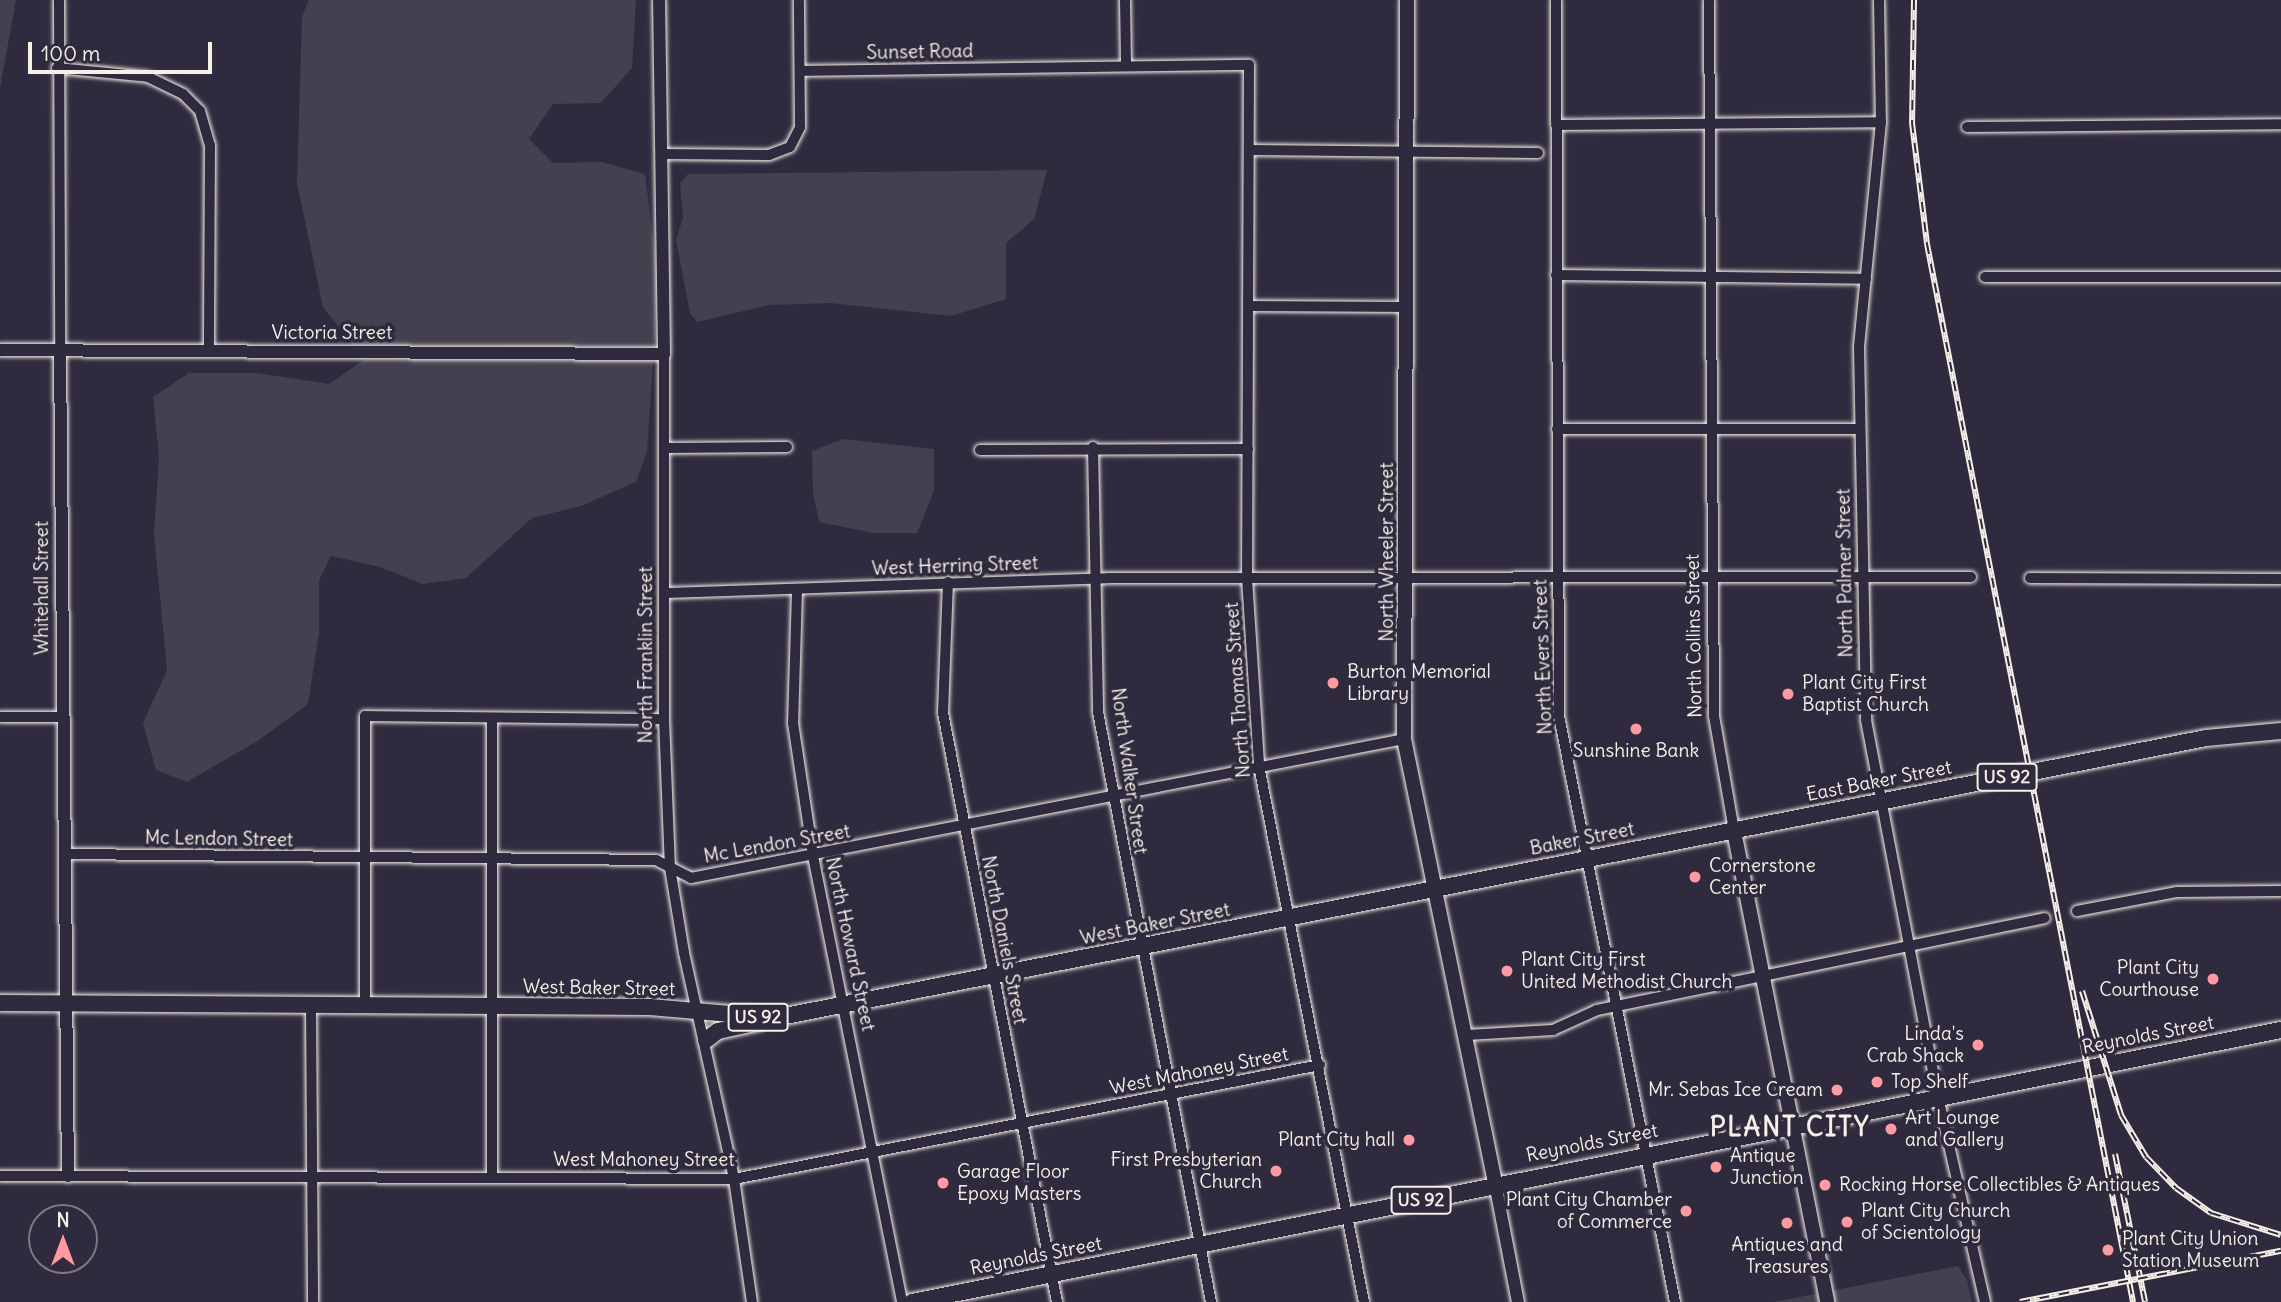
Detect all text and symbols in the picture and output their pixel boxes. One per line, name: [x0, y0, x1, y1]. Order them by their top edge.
scale bar: [32, 28, 215, 72]
text: 100 m: [41, 40, 100, 67]
street label: Sunset Road: [866, 40, 974, 64]
street label: Victoria Street: [272, 322, 392, 344]
street label: North Wheeler Street: [1376, 462, 1398, 642]
street label: North Palmer Street: [1832, 488, 1858, 658]
street label: Whitehall Street: [31, 521, 53, 655]
street label: West Herring Street: [871, 552, 1039, 580]
street label: North Collins Street: [1681, 554, 1707, 718]
street label: North Franklin Street: [635, 566, 657, 744]
street label: North Evers Street: [1529, 579, 1557, 735]
street label: North Thomas Street: [1220, 601, 1256, 779]
place label: Burton Memorial Library: [1347, 661, 1491, 705]
place label: Plant City First Baptist Church: [1802, 672, 1929, 716]
marker: Burton Memorial Library: [1325, 675, 1341, 691]
street label: North Walker Street: [1106, 686, 1152, 856]
marker: Plant City First Baptist Church: [1780, 686, 1796, 702]
marker: Sunshine Bank: [1628, 721, 1644, 737]
place label: Sunshine Bank: [1573, 740, 1699, 762]
street label: East Baker Street: [1804, 756, 1954, 806]
road number: US 92: [1976, 762, 2038, 792]
street label: Baker Street: [1528, 818, 1636, 860]
street label: Mc Lendon Street: [702, 820, 852, 868]
street label: Mc Lendon Street: [145, 826, 293, 852]
street label: North Daniels Street: [976, 854, 1032, 1026]
street label: North Howard Street: [820, 855, 880, 1033]
place label: Cornerstone Center: [1709, 855, 1816, 899]
marker: Cornerstone Center: [1687, 869, 1703, 885]
street label: West Baker Street: [1078, 898, 1232, 950]
place label: Plant City First United Methodist Church: [1521, 949, 1732, 993]
place label: Plant City Courthouse: [2099, 957, 2199, 1001]
marker: Plant City First United Methodist Church: [1499, 963, 1515, 979]
marker: Plant City Courthouse: [2205, 971, 2221, 987]
street label: West Baker Street: [523, 975, 675, 1001]
road number: US 92: [726, 1002, 790, 1032]
street label: Reynolds Street: [2080, 1011, 2216, 1059]
place label: Linda's Crab Shack: [1867, 1023, 1964, 1067]
marker: Linda's Crab Shack: [1970, 1037, 1986, 1053]
street label: West Mahoney Street: [1108, 1043, 1290, 1099]
place label: Top Shelf: [1891, 1071, 1968, 1093]
marker: Top Shelf: [1869, 1074, 1885, 1090]
place label: Mr. Sebas Ice Cream: [1648, 1079, 1823, 1101]
marker: Mr. Sebas Ice Cream: [1829, 1082, 1845, 1098]
place label: Art Lounge and Gallery: [1905, 1107, 2004, 1151]
district label: PLANT CITY: [1711, 1111, 1869, 1143]
street label: Reynolds Street: [1524, 1119, 1660, 1167]
marker: Art Lounge and Gallery: [1883, 1121, 1899, 1137]
place label: Plant City hall: [1278, 1129, 1395, 1151]
marker: Plant City hall: [1401, 1132, 1417, 1148]
place label: Antique Junction: [1730, 1145, 1804, 1189]
street label: West Mahoney Street: [553, 1149, 735, 1171]
place label: First Presbyterian Church: [1111, 1149, 1262, 1193]
marker: Antique Junction: [1708, 1159, 1724, 1175]
place label: Garage Floor Epoxy Masters: [957, 1161, 1081, 1205]
marker: First Presbyterian Church: [1268, 1163, 1284, 1179]
place label: Rocking Horse Collectibles & Antiques: [1839, 1174, 2160, 1196]
marker: Garage Floor Epoxy Masters: [935, 1175, 951, 1191]
marker: Rocking Horse Collectibles & Antiques: [1817, 1177, 1833, 1193]
road number: US 92: [1390, 1185, 1452, 1214]
place label: Plant City Chamber of Commerce: [1506, 1189, 1672, 1233]
place label: Plant City Church of Scientology: [1861, 1200, 2010, 1244]
marker: Plant City Chamber of Commerce: [1678, 1203, 1694, 1219]
north arrow: [28, 1204, 98, 1274]
text: N: [56, 1208, 70, 1232]
marker: Plant City Church of Scientology: [1839, 1214, 1855, 1230]
marker: Antiques and Treasures: [1779, 1215, 1795, 1231]
place label: Plant City Union Station Museum: [2122, 1228, 2259, 1272]
street label: Reynolds Street: [968, 1232, 1104, 1280]
place label: Antiques and Treasures: [1731, 1234, 1843, 1278]
marker: Plant City Union Station Museum: [2100, 1242, 2116, 1258]

